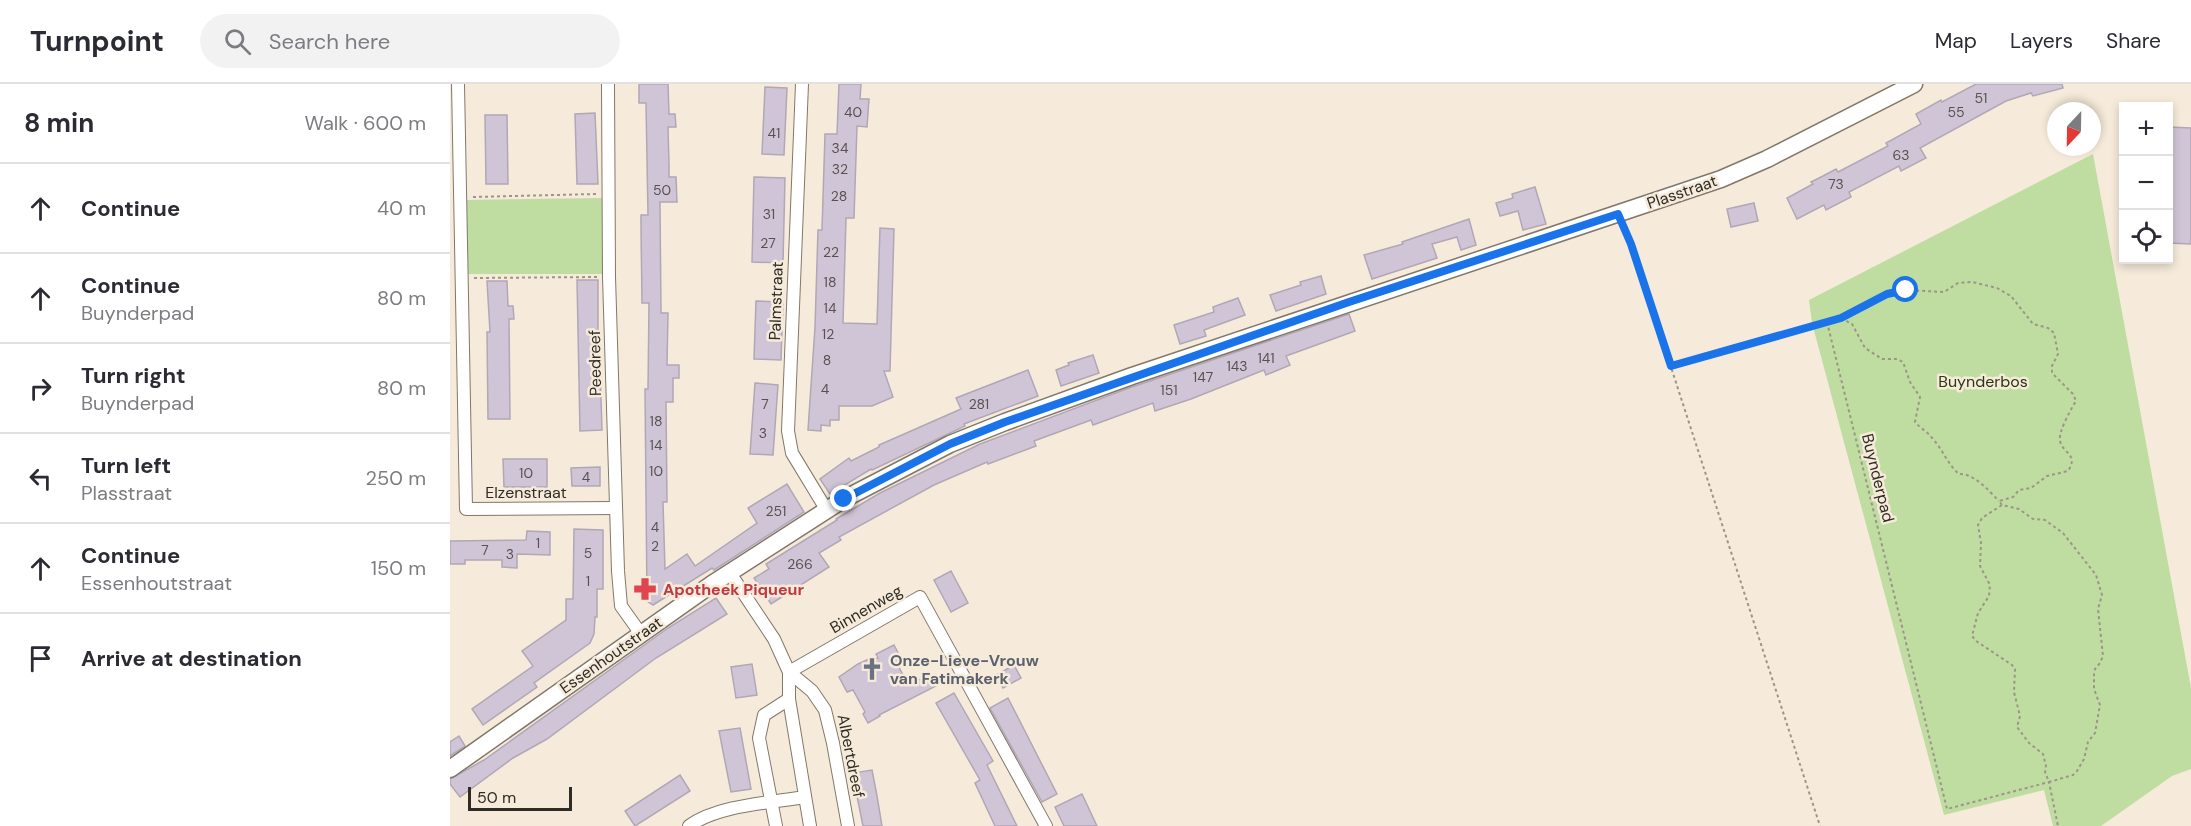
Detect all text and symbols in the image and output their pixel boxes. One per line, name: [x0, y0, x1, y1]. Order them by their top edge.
search box: [200, 14, 620, 68]
text: Turnpoint: [30, 23, 164, 60]
icon: search: [221, 25, 254, 58]
text: Search here: [269, 27, 390, 56]
text: Map: [1935, 27, 1977, 55]
text: Layers: [2010, 27, 2073, 55]
text: Share: [2106, 27, 2161, 55]
house number: 51: [1975, 89, 1987, 107]
north arrow: [2047, 102, 2101, 156]
map controls: [2119, 102, 2173, 264]
button: +: [2119, 102, 2173, 156]
house number: 40: [844, 103, 862, 121]
house number: 55: [1947, 103, 1965, 121]
text: 8 min: [24, 106, 94, 140]
text: Walk · 600 m: [305, 110, 426, 136]
house number: 41: [768, 124, 780, 142]
house number: 34: [832, 139, 849, 157]
house number: 63: [1892, 146, 1910, 164]
button: −: [2119, 156, 2173, 210]
house number: 32: [832, 160, 848, 178]
street label: Plasstraat: [1644, 170, 1720, 214]
house number: 73: [1828, 175, 1844, 193]
house number: 50: [653, 181, 671, 199]
house number: 28: [831, 187, 847, 205]
icon: ahead: [24, 192, 57, 225]
text: Continue: [81, 194, 180, 223]
text: 40 m: [377, 195, 426, 221]
house number: 31: [763, 205, 775, 223]
button: locate: [2119, 210, 2173, 264]
house number: 27: [760, 234, 776, 252]
house number: 22: [823, 243, 839, 261]
street label: Palmstraat: [764, 261, 788, 341]
text: Continue: [81, 271, 180, 300]
house number: 18: [824, 273, 836, 291]
route start: [1892, 276, 1918, 302]
icon: ahead: [24, 282, 57, 315]
text: 80 m: [377, 285, 426, 311]
house number: 14: [824, 299, 837, 317]
text: Buynderpad: [81, 300, 194, 326]
house number: 12: [822, 325, 834, 343]
street label: Peedreef: [584, 330, 606, 396]
house number: 141: [1257, 349, 1275, 367]
house number: 8: [823, 351, 831, 369]
house number: 143: [1226, 357, 1248, 375]
text: Turn right: [81, 361, 186, 390]
house number: 147: [1193, 368, 1213, 386]
park label: Buynderbos: [1938, 371, 2028, 392]
icon: right: [24, 372, 57, 405]
text: 80 m: [377, 375, 426, 401]
house number: 4: [821, 380, 830, 398]
house number: 151: [1160, 381, 1178, 399]
text: Buynderpad: [81, 390, 194, 416]
house number: 7: [761, 395, 769, 413]
house number: 281: [969, 395, 989, 413]
house number: 18: [650, 412, 662, 430]
house number: 3: [759, 424, 767, 442]
street label: Buynderpad: [1857, 431, 1899, 525]
house number: 14: [650, 436, 663, 454]
text: Turn left: [81, 451, 171, 480]
icon: left: [24, 462, 57, 495]
house number: 10: [649, 462, 663, 480]
house number: 10: [519, 464, 533, 482]
text: 250 m: [365, 465, 426, 491]
house number: 4: [582, 468, 591, 486]
text: Plasstraat: [81, 480, 172, 506]
street label: Elzenstraat: [485, 482, 567, 503]
route end: [830, 485, 856, 511]
house number: 251: [766, 502, 786, 520]
house number: 4: [651, 518, 660, 536]
house number: 1: [536, 534, 540, 552]
house number: 2: [651, 537, 659, 555]
text: Continue: [81, 541, 180, 570]
house number: 7: [481, 541, 489, 559]
house number: 5: [584, 544, 592, 562]
house number: 3: [506, 545, 514, 563]
icon: ahead: [24, 552, 57, 585]
text: 150 m: [371, 555, 426, 581]
house number: 266: [787, 555, 813, 573]
text: Essenhoutstraat: [81, 570, 232, 596]
house number: 1: [586, 572, 590, 590]
pharmacy icon: Apotheek Piqueur: [632, 576, 658, 602]
place label: Apotheek Piqueur: [663, 579, 804, 600]
street label: Binnenweg: [826, 580, 906, 638]
street label: Essenhoutstraat: [555, 612, 667, 698]
icon: arrive: [24, 642, 57, 675]
text: Arrive at destination: [81, 644, 302, 673]
place label: Onze-Lieve-Vrouw van Fatimakerk: [890, 650, 1039, 689]
church icon: Onze-Lieve-Vrouw van Fatimakerk: [859, 656, 885, 682]
street label: Albertdreef: [833, 713, 869, 799]
scale bar: [468, 784, 572, 812]
text: 50 m: [477, 787, 516, 808]

